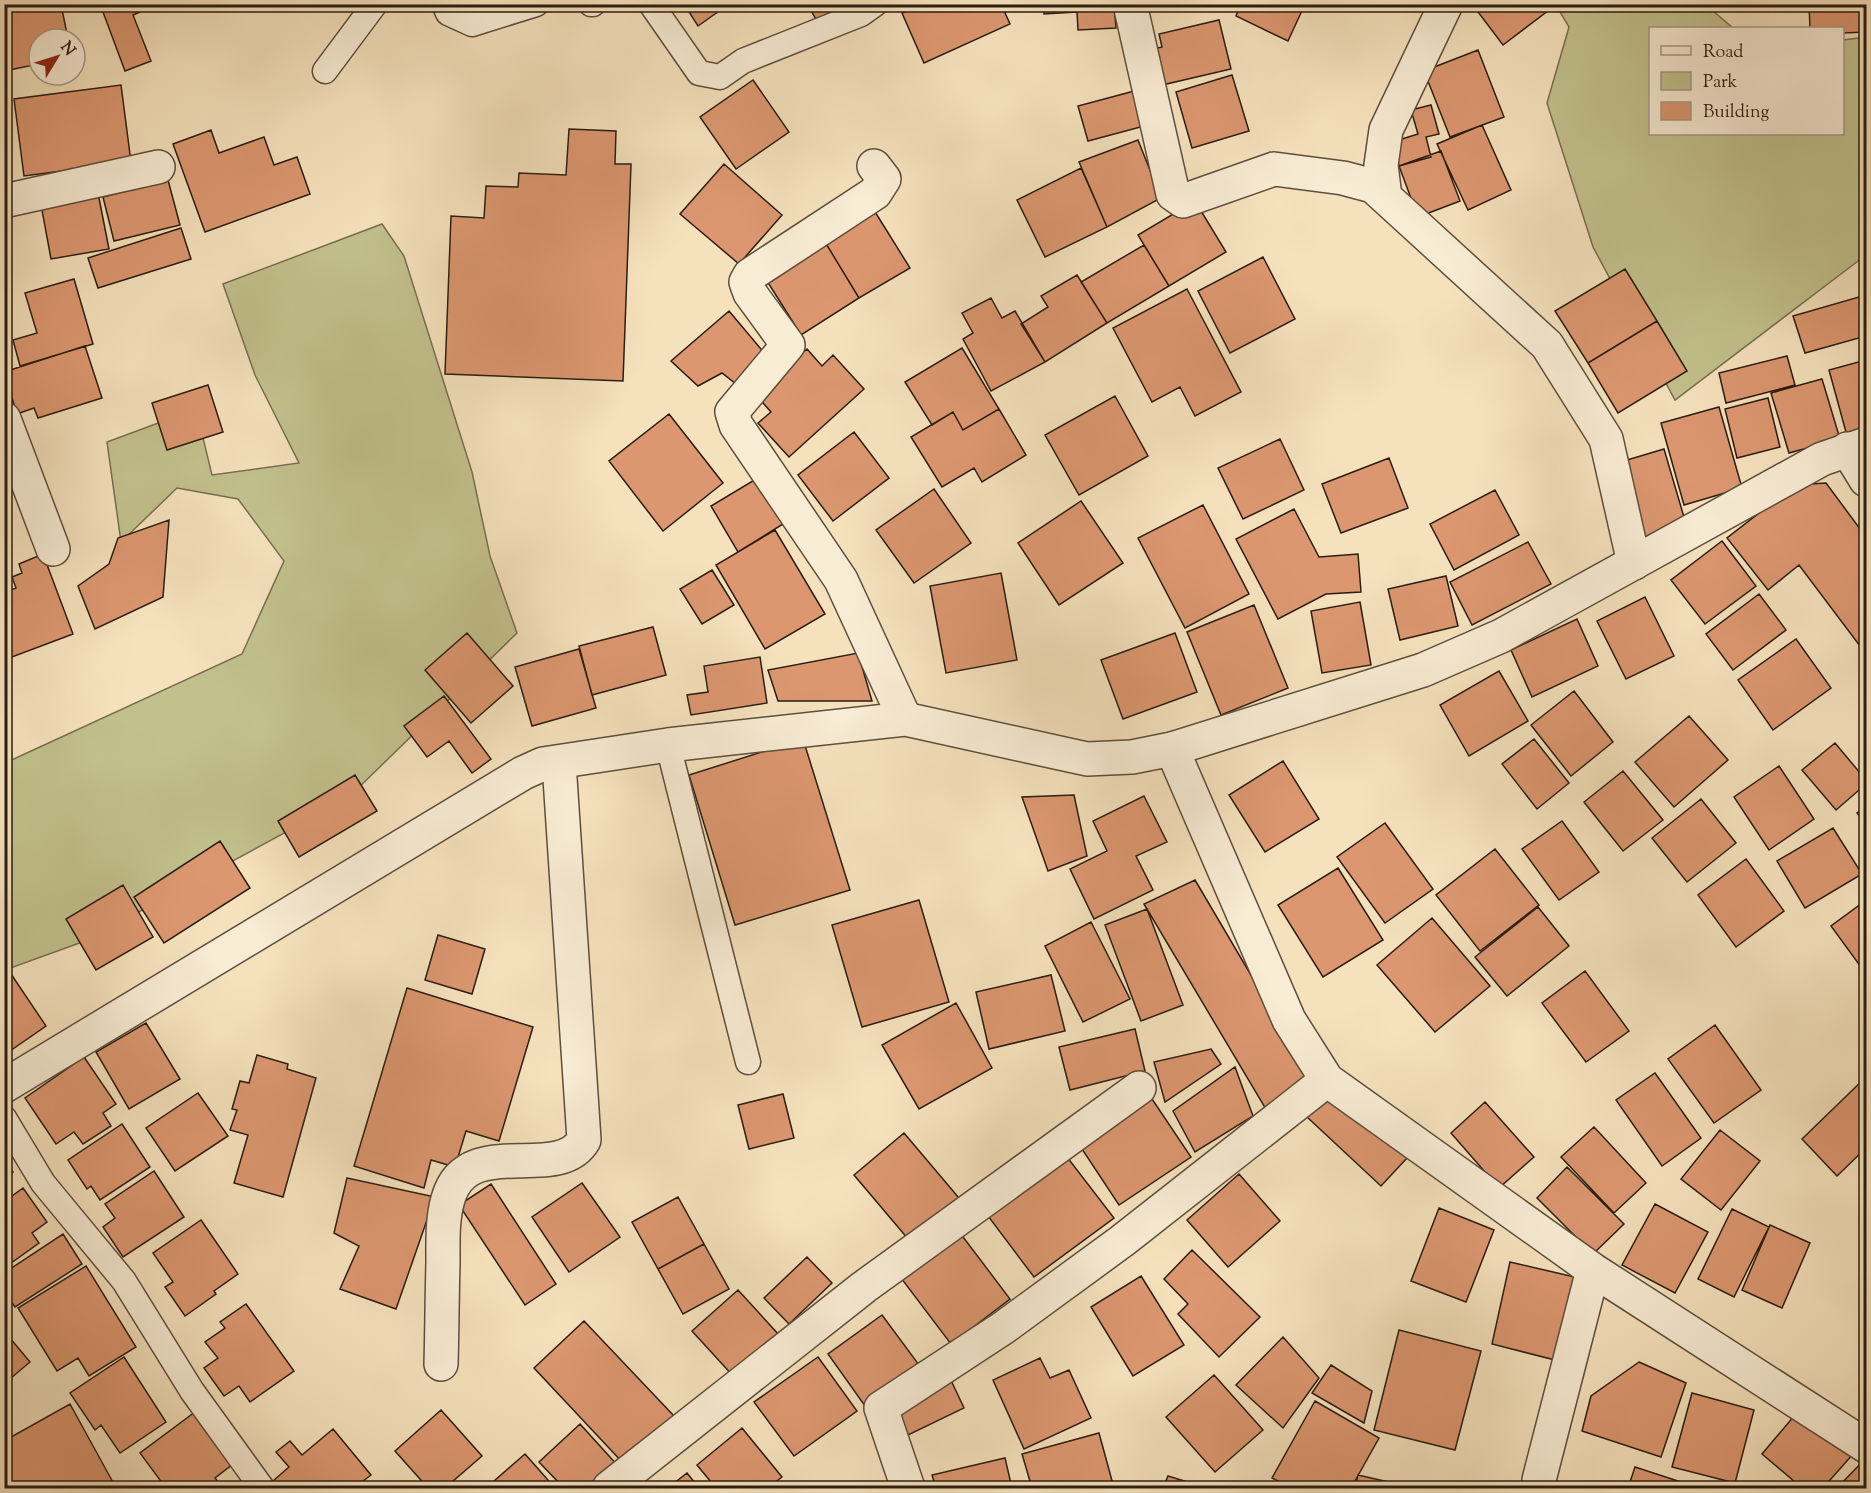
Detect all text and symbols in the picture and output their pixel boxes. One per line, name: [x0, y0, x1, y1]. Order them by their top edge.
north arrow: [27, 27, 87, 87]
legend: [1649, 27, 1844, 135]
text: N: [54, 37, 80, 62]
text: Road: [1703, 40, 1743, 66]
text: Park: [1703, 70, 1738, 96]
text: Building: [1703, 100, 1769, 126]

